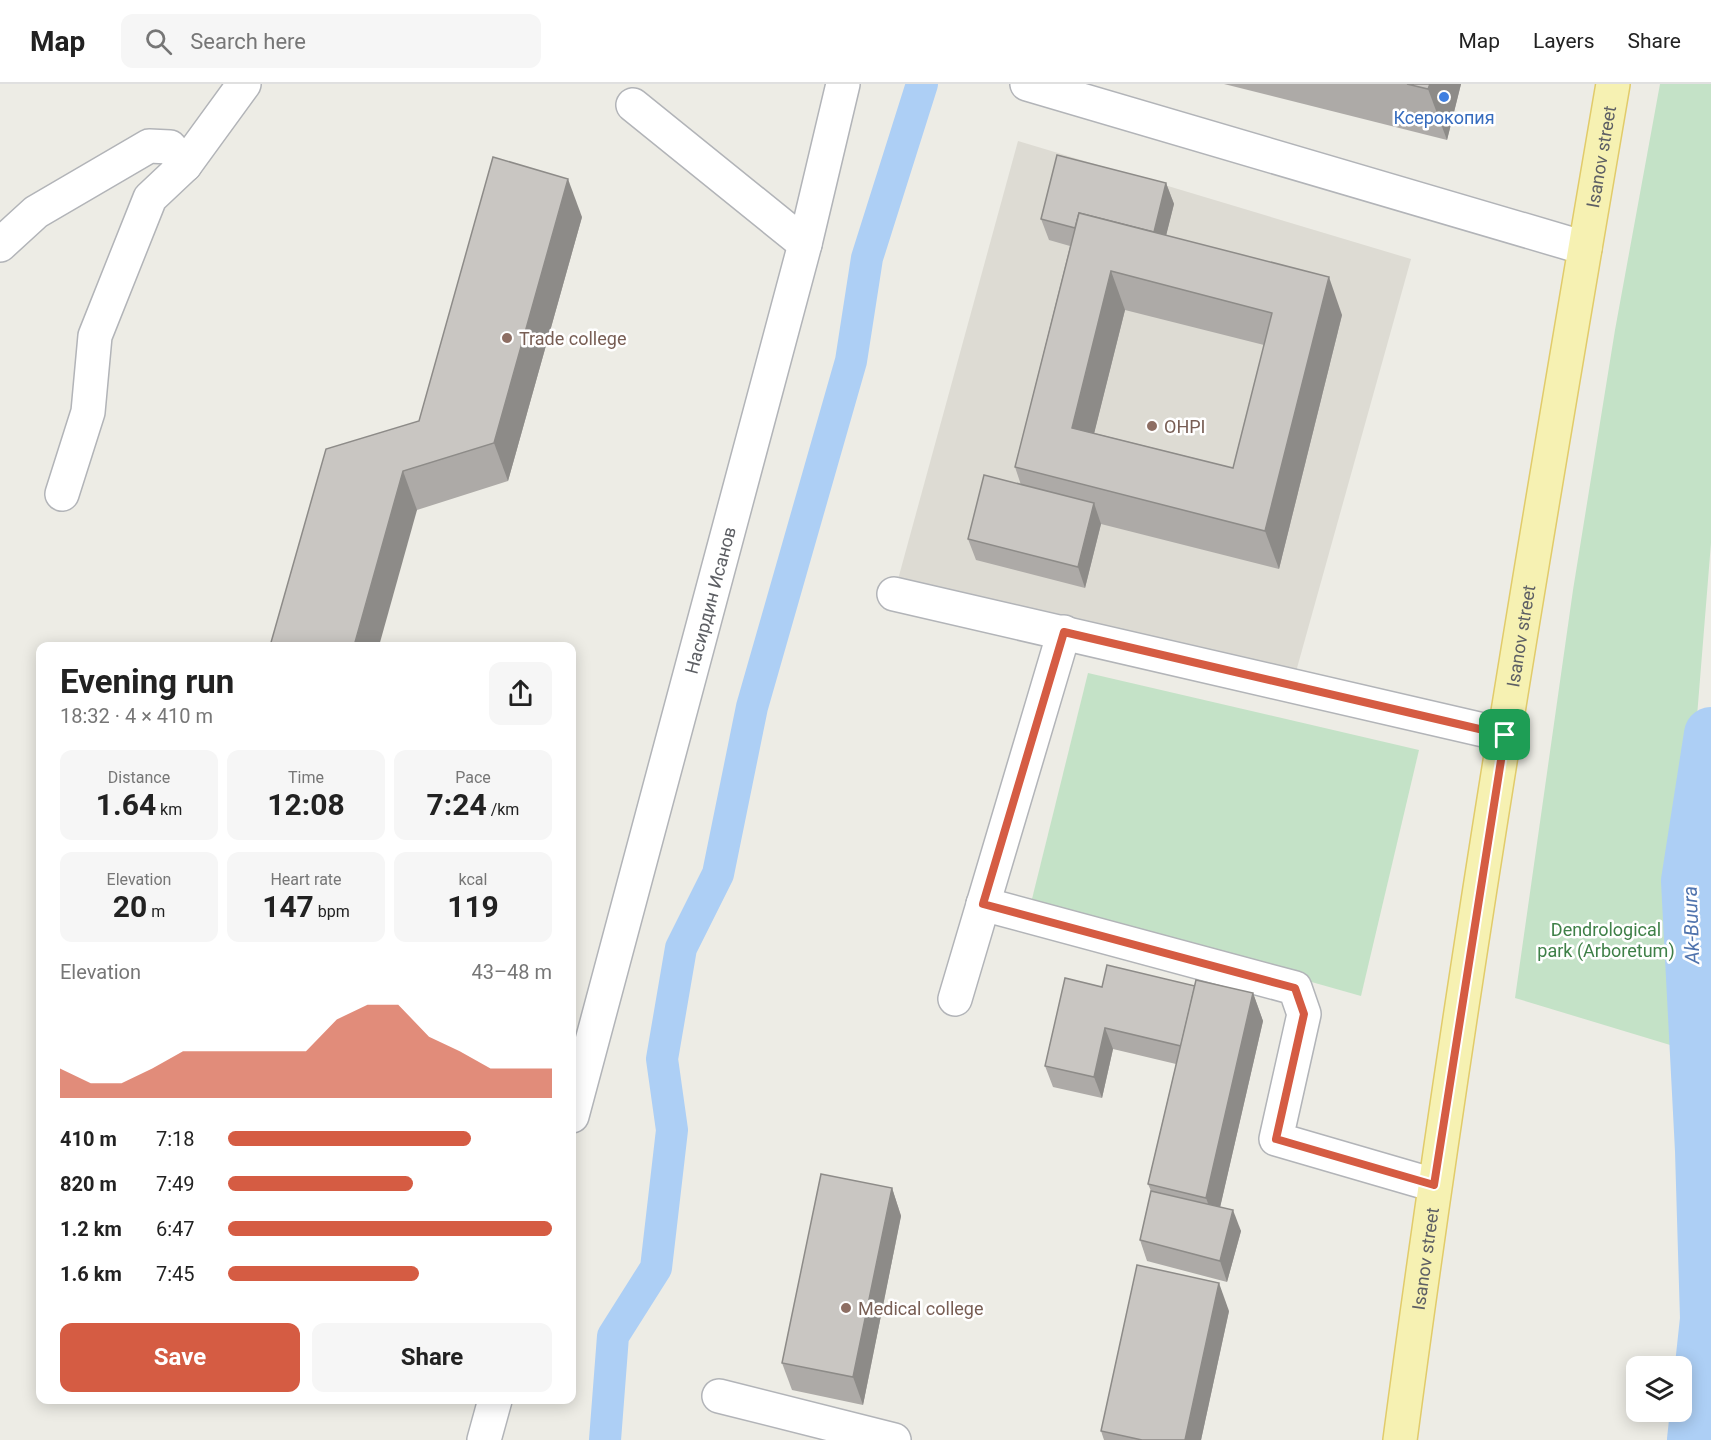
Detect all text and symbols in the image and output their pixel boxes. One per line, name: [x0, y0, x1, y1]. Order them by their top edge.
search box: [121, 14, 541, 68]
text: Map: [30, 25, 85, 58]
icon: search: [142, 25, 175, 58]
text: Search here: [190, 29, 306, 54]
text: Map: [1458, 29, 1500, 53]
text: Layers: [1533, 29, 1594, 53]
text: Share: [1627, 29, 1681, 53]
marker: Ксерокопия: [1437, 90, 1451, 104]
street label: Isanov street: [1582, 104, 1620, 209]
place label: Ксерокопия: [1393, 107, 1495, 128]
place label: Trade college: [519, 328, 626, 349]
marker: Trade college: [500, 331, 514, 345]
place label: OHPI: [1164, 416, 1205, 437]
marker: OHPI: [1145, 419, 1159, 433]
street label: Насирдин Исанов: [680, 524, 740, 676]
street label: Isanov street: [1502, 583, 1539, 689]
text: Evening run: [60, 662, 234, 701]
button: share: [489, 662, 552, 725]
text: 18:32 · 4 × 410 m: [60, 704, 213, 728]
pin: [1479, 709, 1530, 760]
icon: arrive: [1488, 718, 1521, 751]
text: Distance: [108, 768, 170, 787]
text: Time: [288, 768, 324, 787]
text: Pace: [455, 768, 491, 787]
text: 1.64: [96, 787, 156, 822]
text: 12:08: [267, 787, 345, 822]
text: 7:24: [427, 787, 487, 822]
text: km: [156, 800, 182, 819]
text: /km: [487, 800, 519, 819]
text: Elevation: [107, 870, 171, 889]
text: Heart rate: [270, 870, 342, 889]
text: kcal: [459, 870, 487, 889]
water label: Ak-Buura: [1678, 886, 1704, 965]
text: 20: [113, 889, 147, 924]
text: 147: [262, 889, 314, 924]
text: 119: [447, 889, 499, 924]
text: m: [147, 902, 165, 921]
text: bpm: [314, 902, 350, 921]
park label: Dendrological park (Arboretum): [1537, 919, 1675, 962]
text: Elevation: [60, 960, 141, 984]
text: 43–48 m: [471, 960, 552, 984]
text: 410 m: [60, 1127, 117, 1151]
text: 7:18: [156, 1127, 195, 1151]
text: 820 m: [60, 1172, 117, 1196]
text: 7:49: [156, 1172, 195, 1196]
street label: Isanov street: [1407, 1206, 1442, 1311]
text: 1.2 km: [60, 1217, 122, 1241]
text: 6:47: [156, 1217, 195, 1241]
text: 1.6 km: [60, 1262, 122, 1286]
text: 7:45: [156, 1262, 195, 1286]
place label: Medical college: [858, 1298, 983, 1319]
marker: Medical college: [839, 1301, 853, 1315]
button: Save: [60, 1323, 300, 1392]
button: Share: [312, 1323, 552, 1392]
map controls: [1626, 1356, 1692, 1422]
button: layers: [1626, 1356, 1692, 1422]

